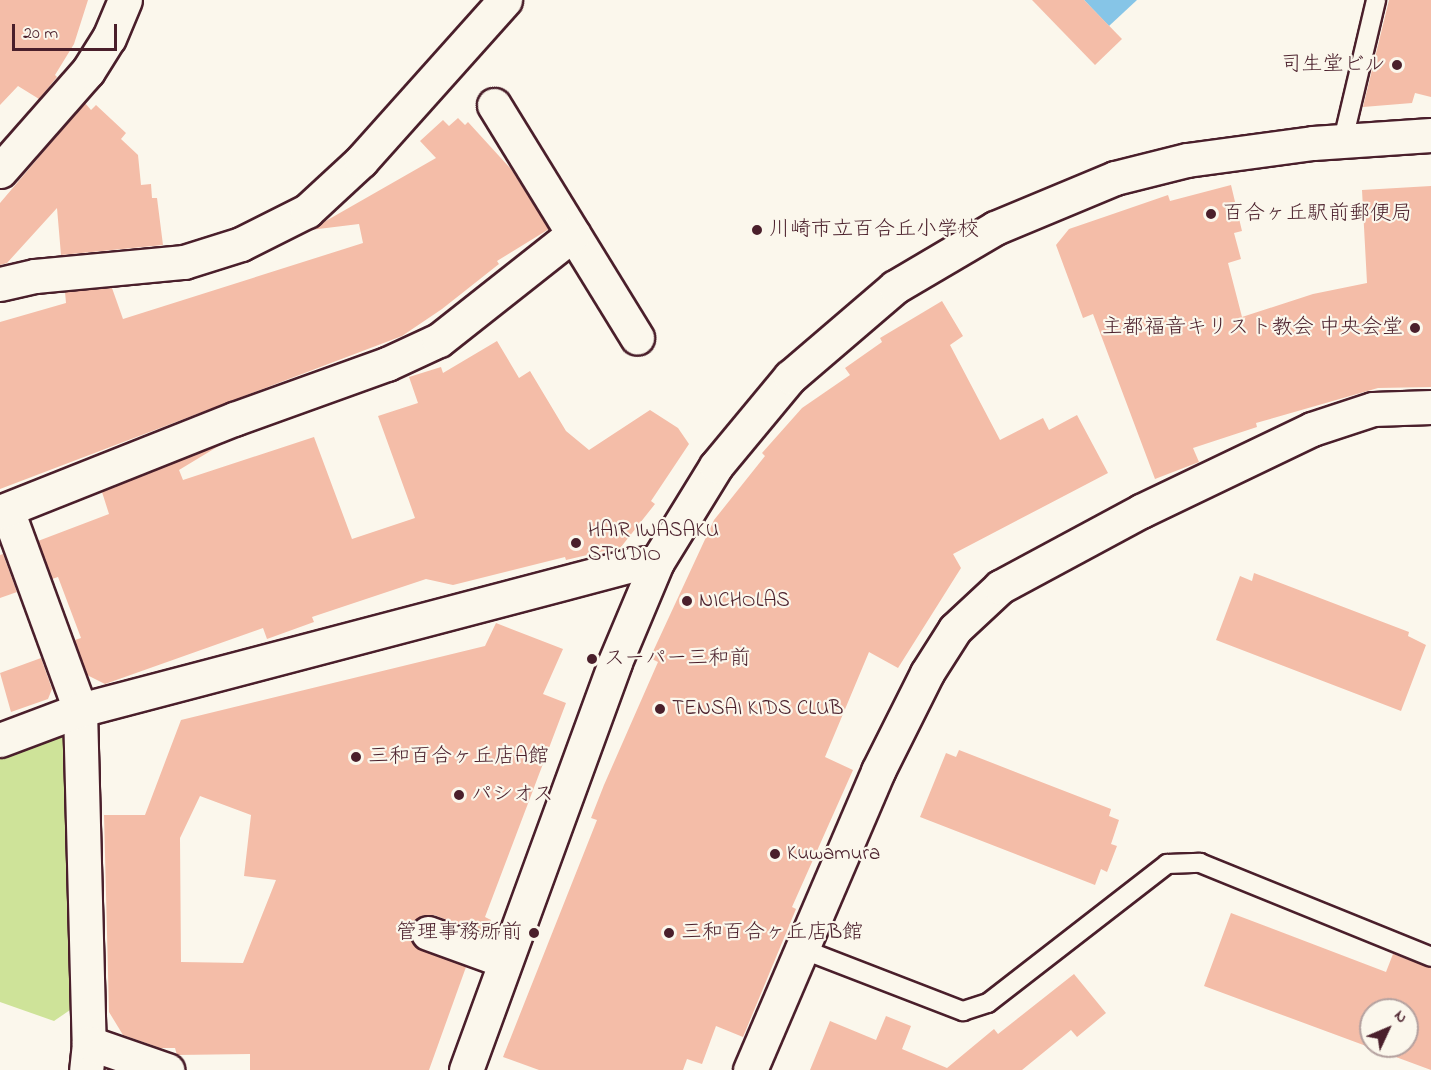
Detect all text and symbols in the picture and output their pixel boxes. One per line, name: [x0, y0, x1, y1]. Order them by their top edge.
scale bar: [15, 12, 120, 50]
text: 20 m: [23, 21, 58, 47]
place label: 司生堂ビル: [1280, 52, 1385, 78]
marker: 司生堂ビル: [1390, 58, 1404, 72]
place label: 百合ヶ丘駅前郵便局: [1223, 201, 1412, 227]
marker: 百合ヶ丘駅前郵便局: [1204, 207, 1218, 221]
place label: 川崎市立百合丘小学校: [769, 217, 979, 243]
marker: 川崎市立百合丘小学校: [750, 223, 764, 237]
place label: 主都福音キリスト教会 中央会堂: [1104, 315, 1403, 341]
marker: 主都福音キリスト教会 中央会堂: [1408, 321, 1422, 335]
place label: HAIR IWASAKU STUDIO: [588, 518, 719, 568]
marker: HAIR IWASAKU STUDIO: [569, 536, 583, 550]
place label: NICHOLAS: [699, 588, 790, 614]
marker: NICHOLAS: [680, 594, 694, 608]
place label: スーパー三和前: [604, 646, 750, 672]
marker: スーパー三和前: [585, 652, 599, 666]
place label: TENSAI KIDS CLUB: [672, 696, 844, 722]
marker: TENSAI KIDS CLUB: [653, 702, 667, 716]
place label: 三和百合ヶ丘店A館: [368, 744, 549, 770]
marker: 三和百合ヶ丘店A館: [349, 750, 363, 764]
place label: パシオス: [471, 782, 555, 808]
marker: パシオス: [452, 788, 466, 802]
place label: Kuwamura: [787, 841, 880, 867]
marker: Kuwamura: [768, 847, 782, 861]
place label: 管理事務所前: [396, 920, 522, 946]
place label: 三和百合ヶ丘店B館: [681, 920, 863, 946]
marker: 管理事務所前: [527, 926, 541, 940]
marker: 三和百合ヶ丘店B館: [662, 926, 676, 940]
north arrow: [1359, 998, 1419, 1058]
text: N: [1388, 1005, 1413, 1029]

